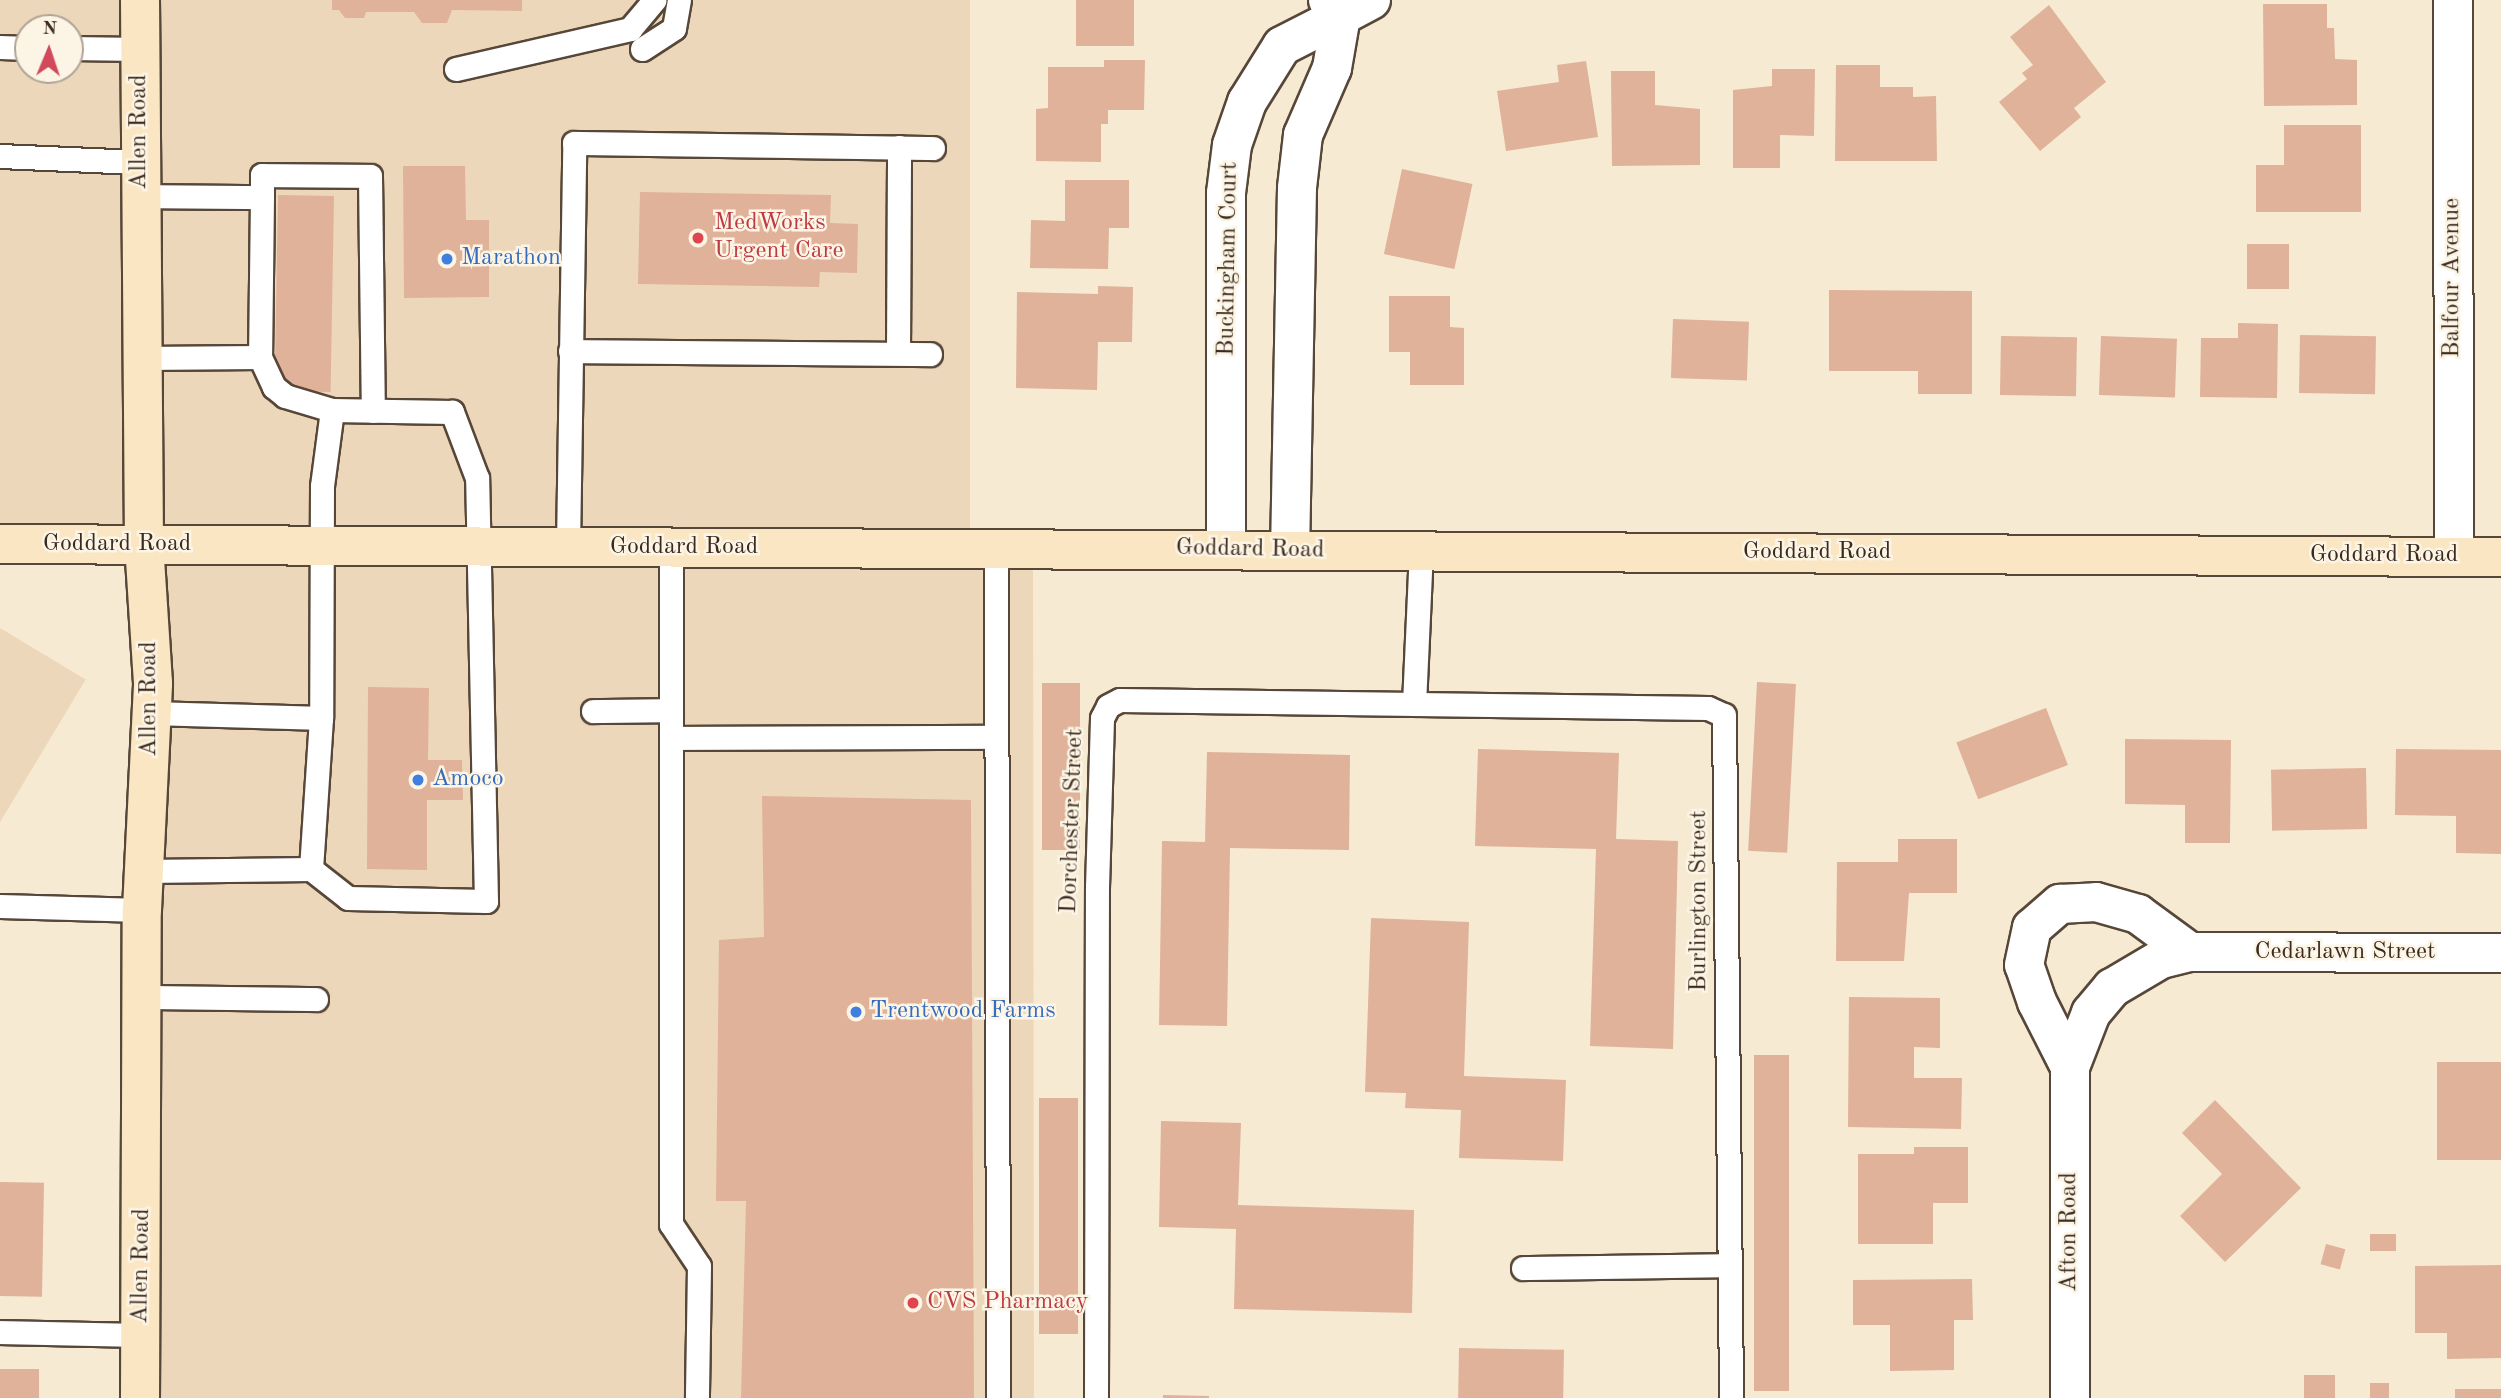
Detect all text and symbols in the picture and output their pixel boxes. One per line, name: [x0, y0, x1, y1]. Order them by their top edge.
north arrow: [14, 14, 84, 84]
text: N: [42, 20, 57, 39]
street label: Allen Road: [126, 74, 154, 190]
street label: Buckingham Court: [1213, 162, 1245, 356]
street label: Balfour Avenue: [2439, 198, 2467, 358]
place label: MedWorks Urgent Care: [714, 210, 843, 266]
marker: MedWorks Urgent Care: [688, 228, 708, 248]
place label: Marathon: [461, 245, 561, 273]
marker: Marathon: [439, 251, 455, 267]
street label: Goddard Road: [43, 531, 191, 559]
street label: Goddard Road: [610, 534, 758, 562]
street label: Goddard Road: [1175, 534, 1325, 566]
street label: Goddard Road: [1743, 539, 1891, 567]
street label: Goddard Road: [2310, 542, 2458, 570]
street label: Allen Road: [136, 641, 164, 757]
street label: Dorchester Street: [1055, 728, 1091, 914]
place label: Amoco: [432, 766, 504, 794]
marker: Amoco: [410, 772, 426, 788]
street label: Burlington Street: [1686, 810, 1714, 992]
street label: Cedarlawn Street: [2254, 939, 2436, 967]
place label: Trentwood Farms: [870, 998, 1056, 1026]
marker: Trentwood Farms: [848, 1004, 864, 1020]
street label: Afton Road: [2056, 1172, 2084, 1292]
street label: Allen Road: [127, 1208, 157, 1324]
place label: CVS Pharmacy: [927, 1289, 1088, 1317]
marker: CVS Pharmacy: [905, 1295, 921, 1311]

